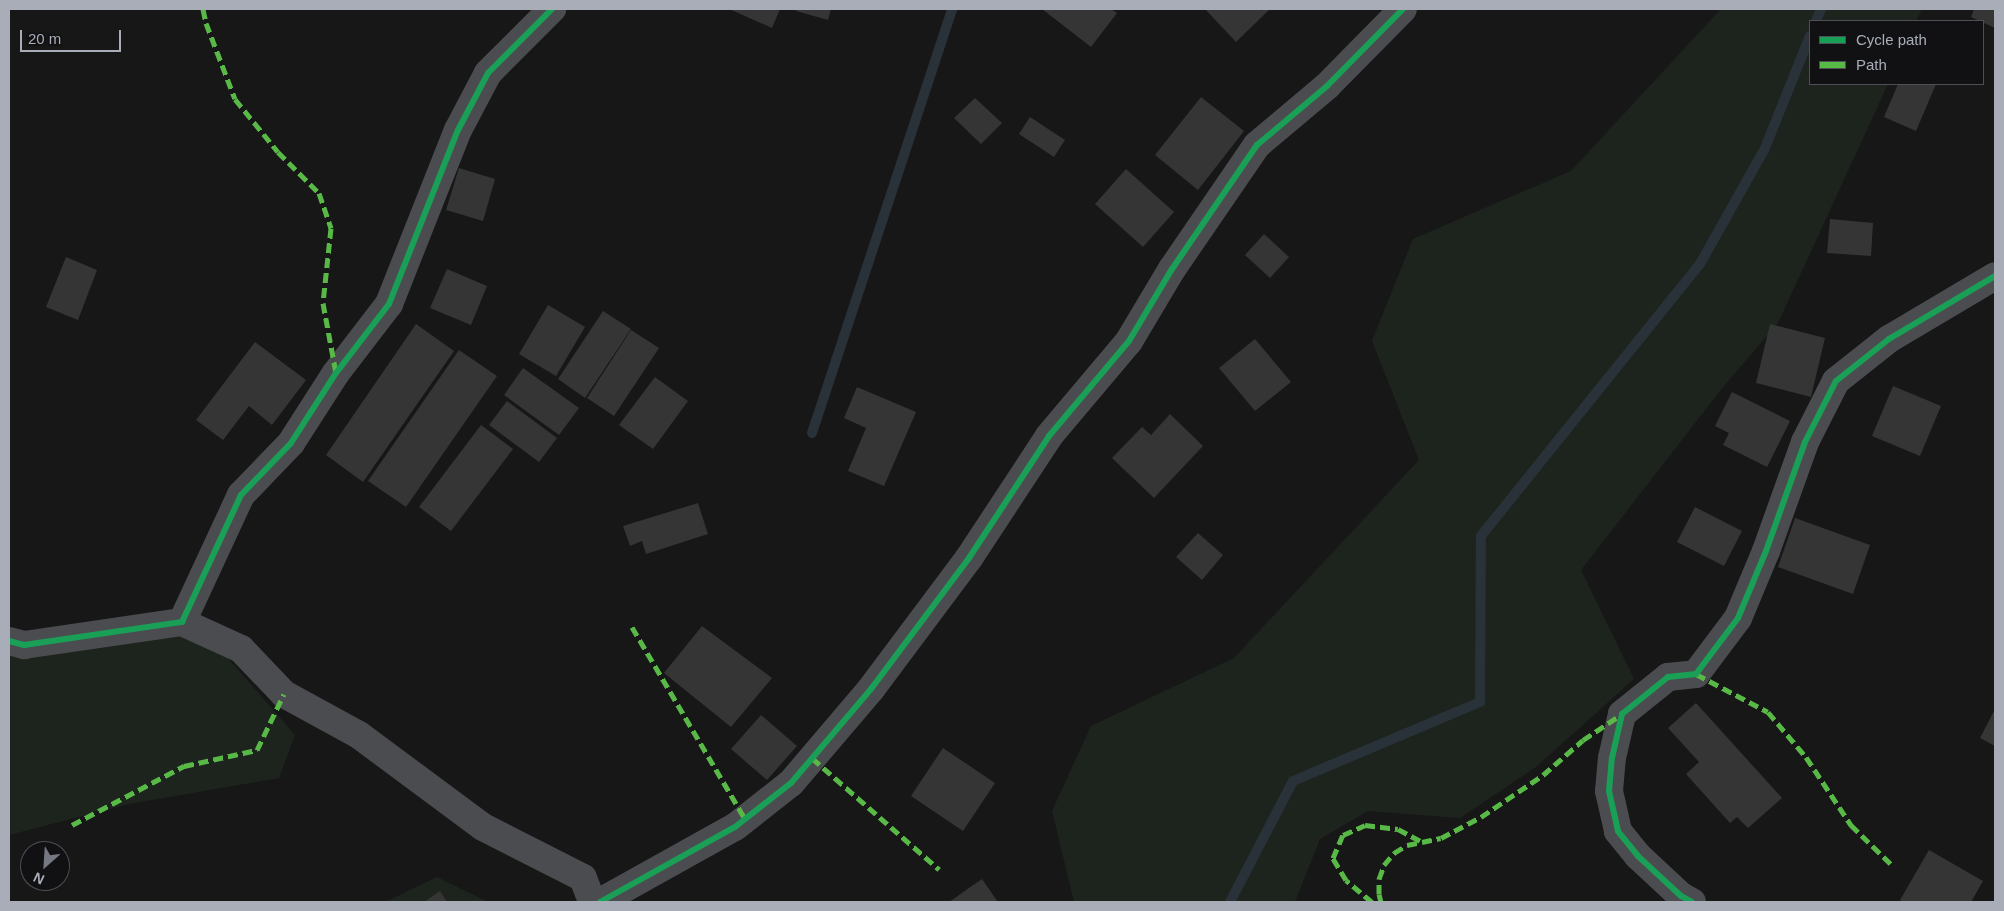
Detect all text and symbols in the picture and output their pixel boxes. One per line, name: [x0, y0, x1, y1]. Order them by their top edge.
scale bar: [22, 20, 124, 52]
legend: [1809, 20, 1984, 85]
text: 20 m: [28, 30, 61, 47]
text: Cycle path: [1856, 31, 1927, 48]
text: Path: [1856, 56, 1887, 73]
north arrow: [20, 841, 70, 891]
text: N: [31, 869, 47, 888]

